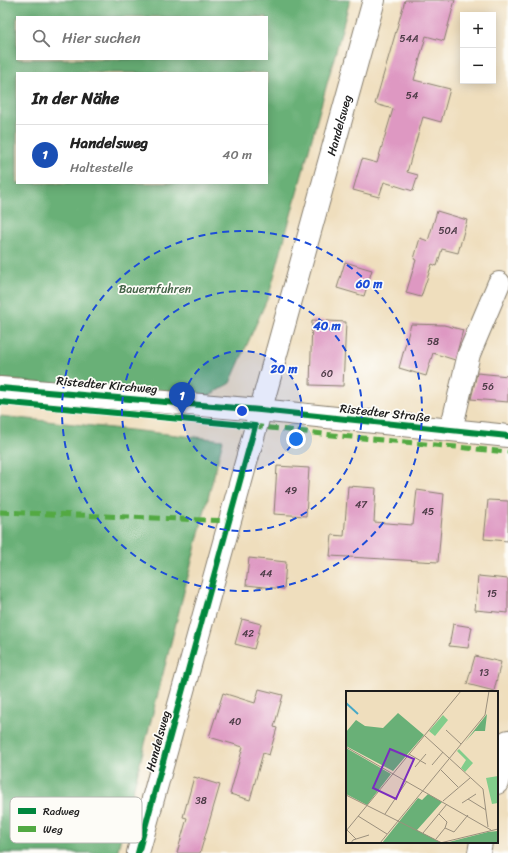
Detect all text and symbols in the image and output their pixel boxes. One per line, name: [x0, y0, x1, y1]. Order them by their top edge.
map controls: [460, 12, 496, 84]
button: +: [460, 12, 496, 48]
search box: [16, 16, 268, 60]
text: Hier suchen: [62, 25, 141, 51]
icon: search: [30, 27, 52, 49]
house number: 54A: [400, 30, 418, 48]
button: −: [460, 48, 496, 84]
text: In der Nähe: [32, 83, 119, 113]
house number: 54: [406, 87, 418, 105]
street label: Handelsweg: [320, 92, 358, 158]
text: Handelsweg: [70, 130, 148, 156]
text: 1: [42, 143, 48, 166]
text: 40 m: [222, 143, 252, 166]
text: Haltestelle: [70, 156, 133, 179]
house number: 50A: [439, 222, 458, 240]
text: 60 m: [355, 273, 383, 295]
park label: Bauernfuhren: [119, 278, 192, 300]
text: 40 m: [312, 315, 341, 337]
house number: 58: [427, 333, 439, 351]
text: 20 m: [270, 358, 298, 380]
house number: 60: [321, 365, 333, 383]
street label: Ristedter Kirchweg: [56, 370, 158, 400]
house number: 56: [482, 378, 494, 396]
pin: 1: [169, 382, 195, 415]
street label: Ristedter Straße: [339, 397, 431, 429]
centre of rings: [235, 404, 249, 418]
your location: [286, 429, 306, 449]
house number: 49: [285, 482, 297, 500]
house number: 47: [355, 496, 368, 514]
house number: 45: [422, 503, 434, 521]
house number: 44: [260, 565, 272, 583]
house number: 15: [487, 585, 497, 603]
house number: 42: [242, 625, 254, 643]
house number: 13: [479, 664, 489, 682]
inset map: [346, 691, 498, 843]
street label: Handelsweg: [139, 708, 177, 774]
house number: 40: [229, 713, 241, 731]
house number: 38: [195, 792, 207, 810]
legend: [10, 797, 142, 843]
text: Radweg: [43, 802, 80, 821]
text: Weg: [43, 820, 63, 839]

